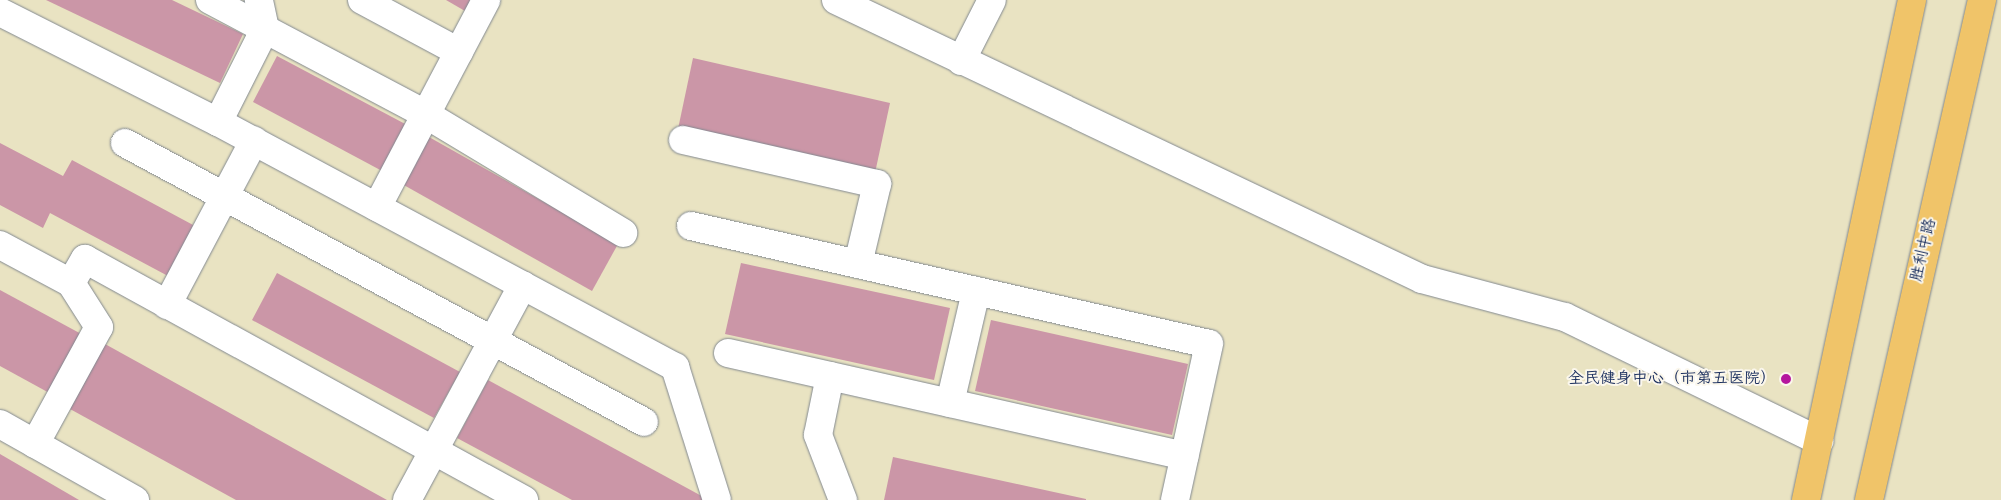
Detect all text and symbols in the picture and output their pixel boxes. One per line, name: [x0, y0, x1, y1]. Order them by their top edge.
street label: 胜利中路: [1907, 217, 1941, 283]
place label: 全民健身中心（市第五医院）: [1568, 369, 1776, 389]
marker: 全民健身中心（市第五医院）: [1780, 373, 1792, 385]

